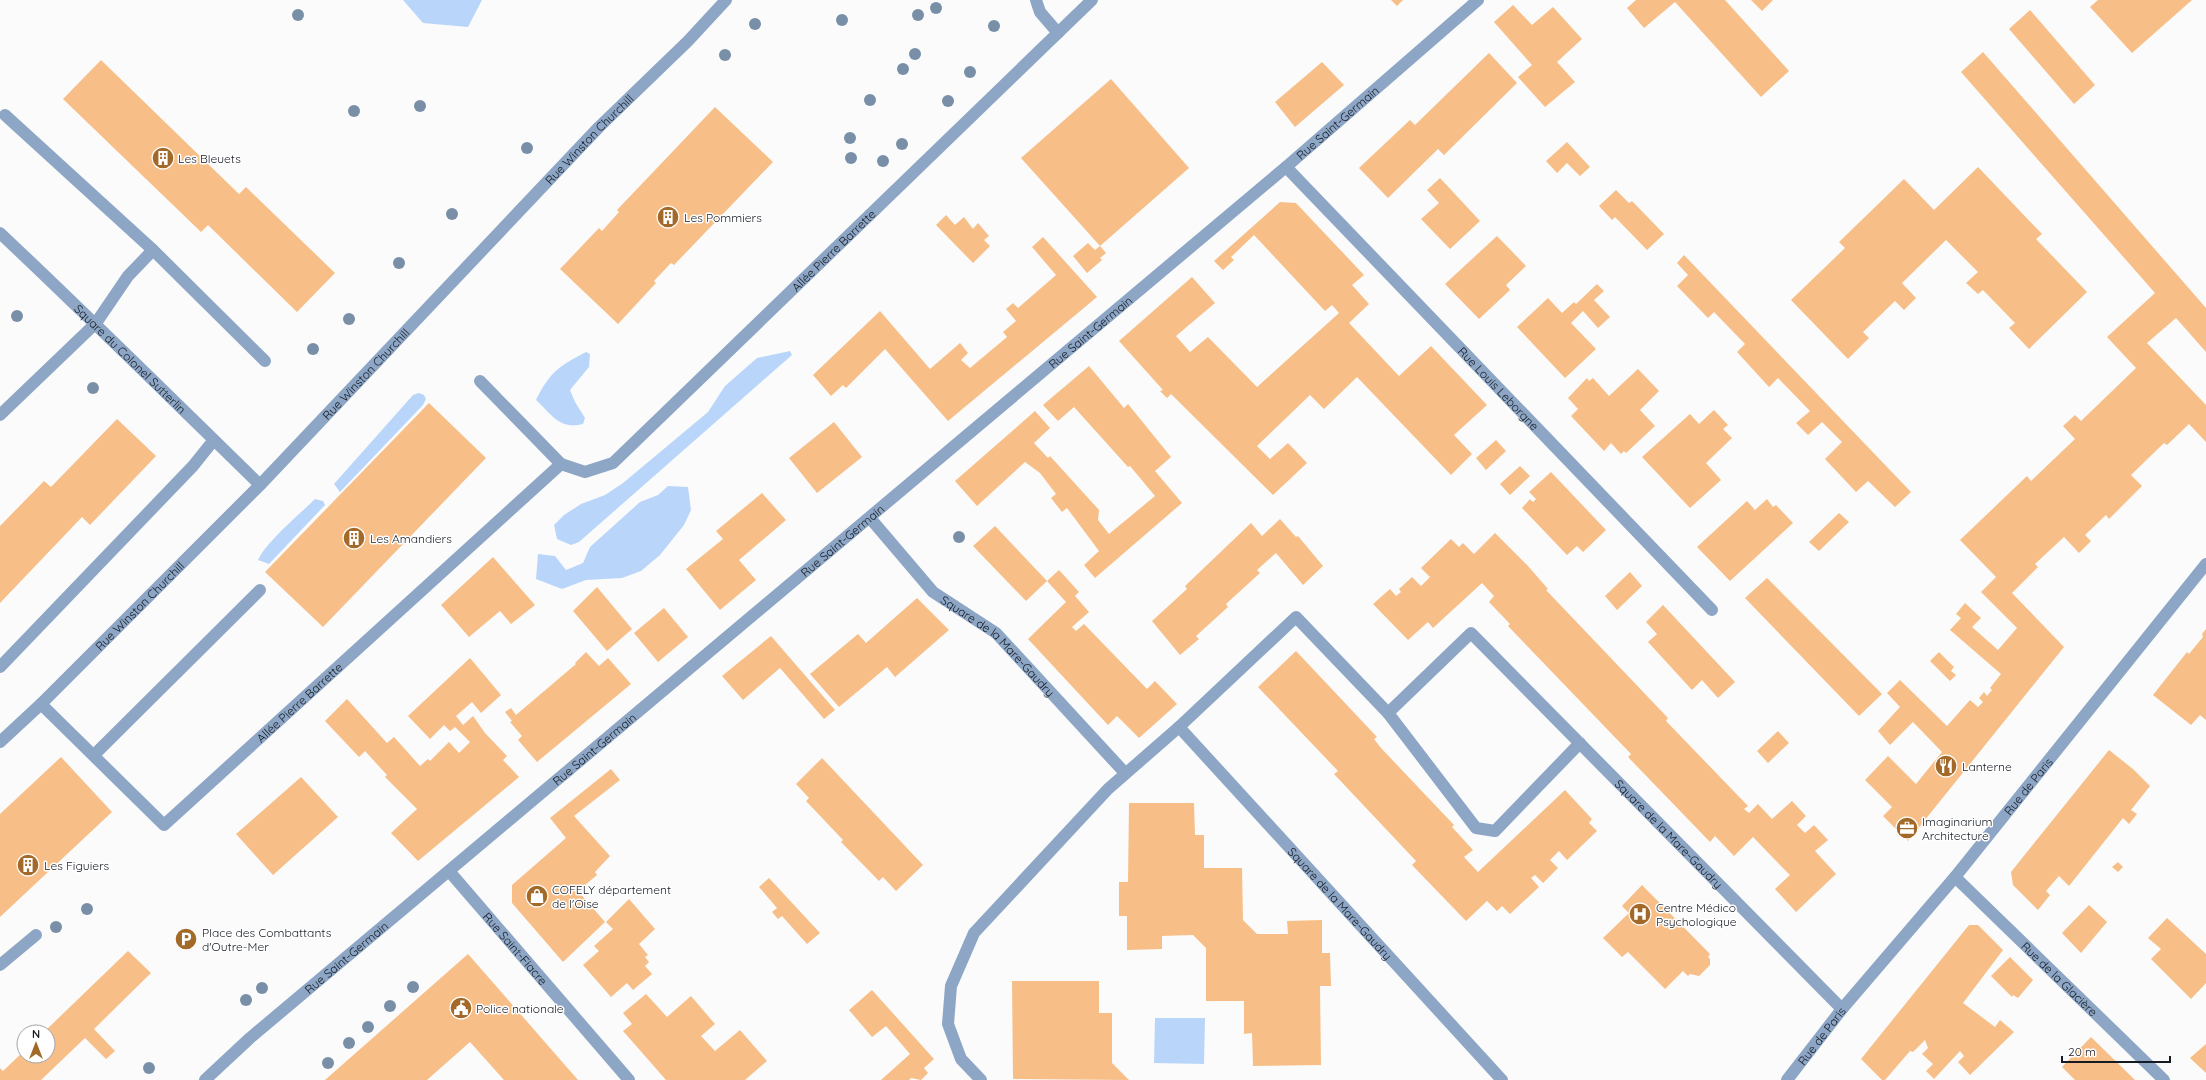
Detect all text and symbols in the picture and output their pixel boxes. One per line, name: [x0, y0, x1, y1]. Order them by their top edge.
street label: Rue Saint-Germain: [1293, 82, 1382, 162]
street label: Rue Winston Churchill: [542, 91, 636, 187]
building icon: Les Bleuets: [150, 145, 176, 171]
place label: Les Bleuets: [178, 151, 241, 166]
building icon: Les Pommiers: [655, 204, 681, 230]
street label: Allée Pierre Barrette: [788, 206, 879, 294]
place label: Les Pommiers: [684, 210, 762, 225]
street label: Rue Saint-Germain: [1045, 292, 1135, 371]
street label: Square du Colonel Sutterlin: [71, 301, 190, 416]
street label: Rue Winston Churchill: [319, 325, 412, 422]
street label: Rue Louis Leborgne: [1455, 343, 1543, 433]
street label: Rue Saint-Germain: [797, 501, 887, 580]
building icon: Les Amandiers: [341, 525, 367, 551]
place label: Les Amandiers: [370, 531, 452, 546]
street label: Rue Winston Churchill: [92, 558, 187, 653]
street label: Square de la Mare-Gaudry: [938, 592, 1058, 699]
street label: Allée Pierre Barrette: [253, 659, 345, 745]
street label: Rue Saint-Germain: [549, 709, 639, 788]
restaurant icon: Lanterne: [1933, 753, 1959, 779]
street label: Rue de Paris: [2000, 754, 2056, 818]
place label: Lanterne: [1962, 759, 2012, 774]
street label: Square de la Mare-Gaudry: [1612, 776, 1726, 891]
place label: Imaginarium Architecture: [1922, 814, 1992, 843]
office icon: Imaginarium Architecture: [1894, 815, 1920, 841]
street label: Square de la Mare-Gaudry: [1285, 844, 1396, 963]
building icon: Les Figuiers: [15, 852, 41, 878]
place label: Les Figuiers: [44, 858, 110, 873]
place label: COFELY département de l'Oise: [552, 882, 671, 911]
shop icon: COFELY département de l'Oise: [524, 883, 550, 909]
place label: Centre Médico Psychologique: [1656, 900, 1737, 929]
hospital icon: Centre Médico Psychologique: [1627, 901, 1653, 927]
street label: Rue Saint-Fiacre: [480, 909, 551, 988]
street label: Rue Saint-Germain: [301, 918, 391, 997]
place label: Place des Combattants d'Outre-Mer: [202, 925, 332, 954]
parking icon: Place des Combattants d'Outre-Mer: [173, 926, 199, 952]
street label: Rue de la Glacière: [2018, 938, 2101, 1019]
public building icon: Police nationale: [448, 995, 474, 1021]
place label: Police nationale: [476, 1001, 564, 1016]
street label: Rue de Paris: [1794, 1003, 1849, 1068]
north arrow: [16, 1024, 56, 1064]
text: N: [32, 1027, 40, 1041]
scale bar: [2062, 1038, 2170, 1064]
text: 20 m: [2068, 1044, 2096, 1059]

